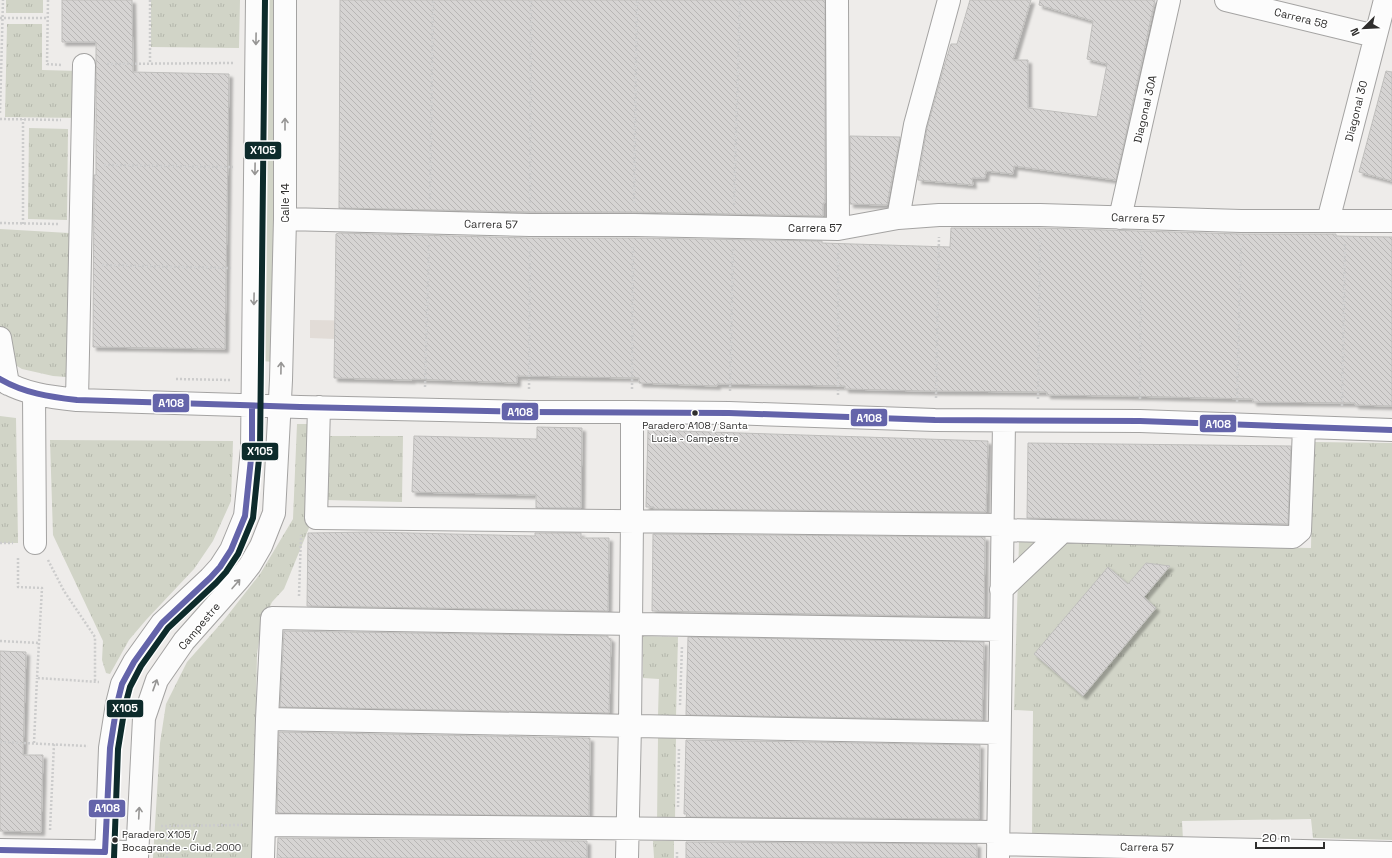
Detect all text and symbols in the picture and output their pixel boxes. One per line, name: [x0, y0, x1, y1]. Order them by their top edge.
street label: Carrera 58: [1273, 5, 1329, 31]
north arrow: [1344, 8, 1384, 48]
text: N: [1347, 26, 1363, 38]
one-way arrow: [252, 32, 260, 45]
street label: Diagonal 30A: [1130, 74, 1160, 144]
street label: Diagonal 30: [1342, 79, 1370, 143]
one-way arrow: [281, 118, 289, 131]
line badge: X105: [244, 141, 282, 160]
text: X105: [250, 143, 276, 157]
one-way arrow: [251, 162, 259, 175]
street label: Calle 14: [278, 183, 292, 223]
street label: Carrera 57: [1111, 210, 1165, 226]
street label: Carrera 57: [464, 217, 518, 231]
street label: Carrera 57: [788, 221, 842, 235]
one-way arrow: [250, 292, 258, 305]
one-way arrow: [277, 362, 285, 375]
line badge: A108: [152, 393, 190, 413]
text: A108: [158, 396, 184, 410]
line badge: A108: [501, 402, 539, 421]
text: A108: [507, 405, 533, 419]
marker: Paradero A108 / Santa Lucia - Campestre: [690, 408, 700, 418]
line badge: A108: [850, 408, 888, 427]
text: A108: [856, 411, 882, 425]
line badge: A108: [1199, 414, 1237, 433]
text: A108: [1205, 417, 1231, 431]
place label: Paradero A108 / Santa Lucia - Campestre: [642, 419, 748, 445]
line badge: X105: [241, 442, 279, 461]
text: X105: [247, 444, 273, 458]
one-way arrow: [231, 578, 240, 589]
street label: Campestre: [175, 599, 223, 653]
one-way arrow: [152, 680, 160, 692]
line badge: X105: [106, 699, 144, 718]
text: X105: [112, 701, 138, 715]
line badge: A108: [88, 799, 126, 818]
text: A108: [94, 801, 120, 815]
one-way arrow: [135, 807, 143, 820]
scale bar: [1256, 824, 1324, 850]
place label: Paradero X105 / Bocagrande - Ciud. 2000: [122, 828, 241, 854]
text: 20 m: [1262, 830, 1290, 846]
marker: Paradero X105 / Bocagrande - Ciud. 2000: [110, 835, 120, 845]
street label: Carrera 57: [1120, 840, 1174, 854]

